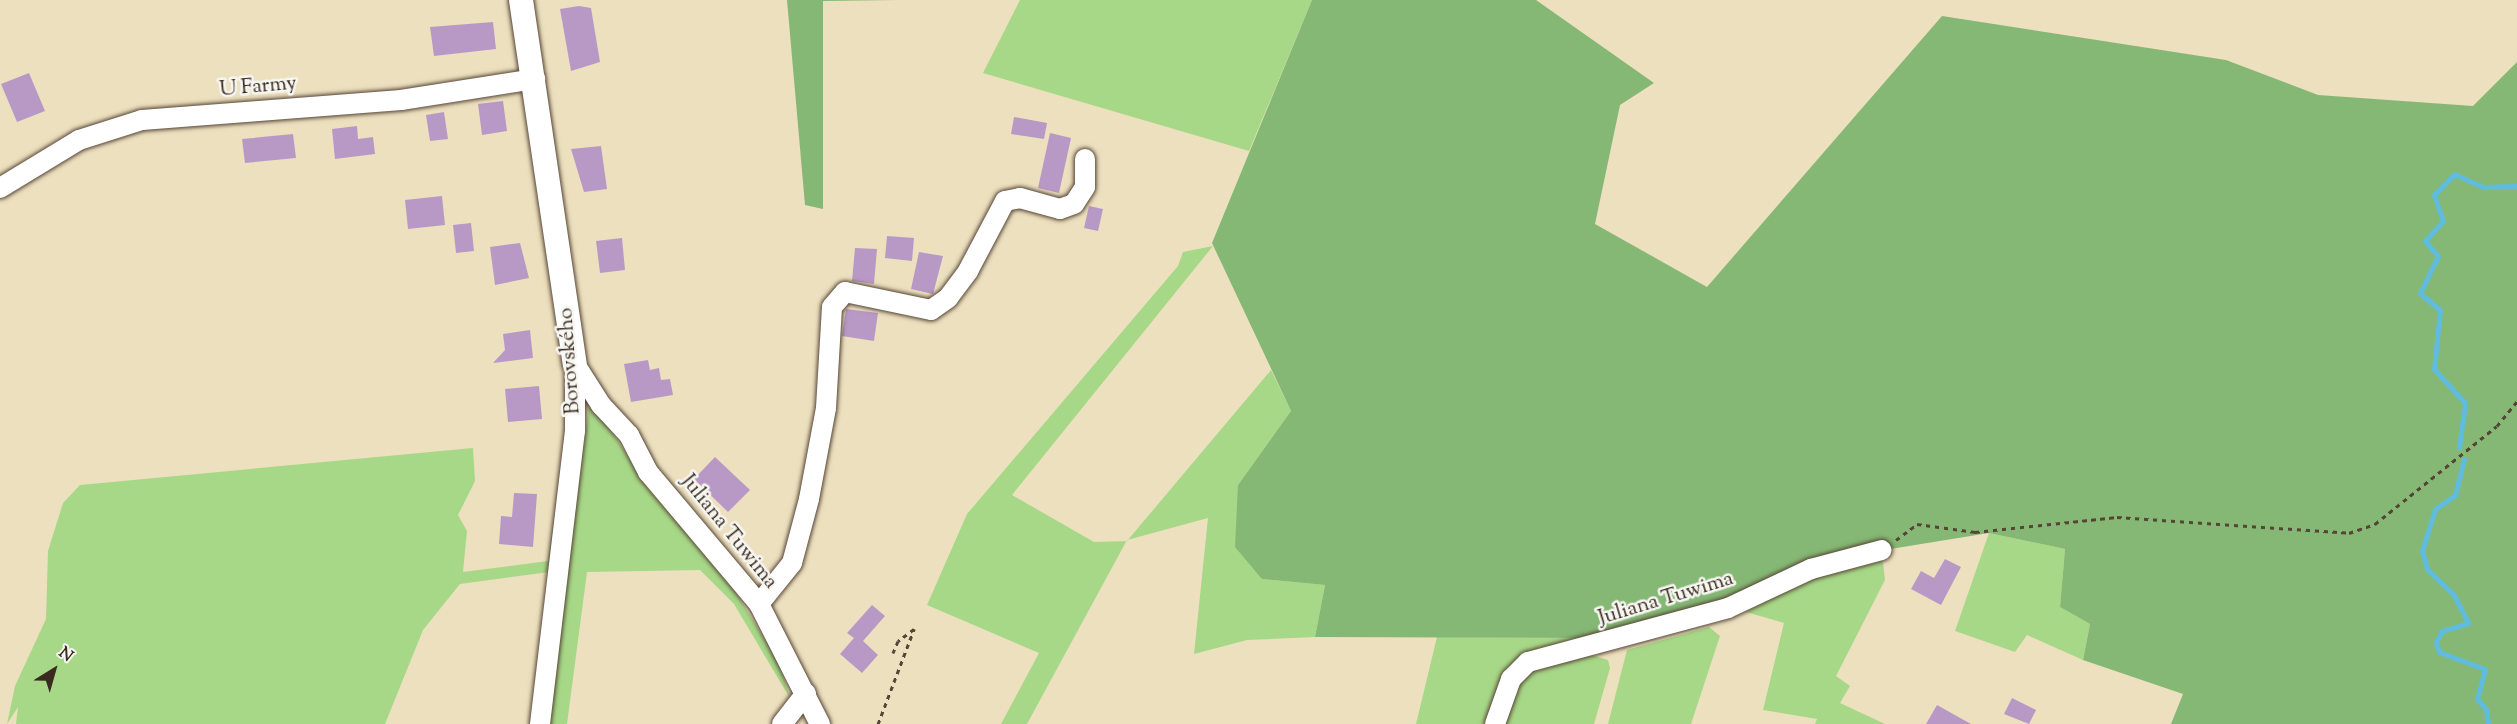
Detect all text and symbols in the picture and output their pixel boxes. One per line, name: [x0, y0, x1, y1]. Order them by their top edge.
street label: U Farmy: [218, 71, 298, 103]
street label: Borovského: [554, 307, 586, 415]
street label: Juliana Tuwima: [675, 470, 783, 594]
street label: Juliana Tuwima: [1595, 566, 1737, 632]
north arrow: [24, 640, 84, 700]
text: N: [53, 642, 77, 668]

